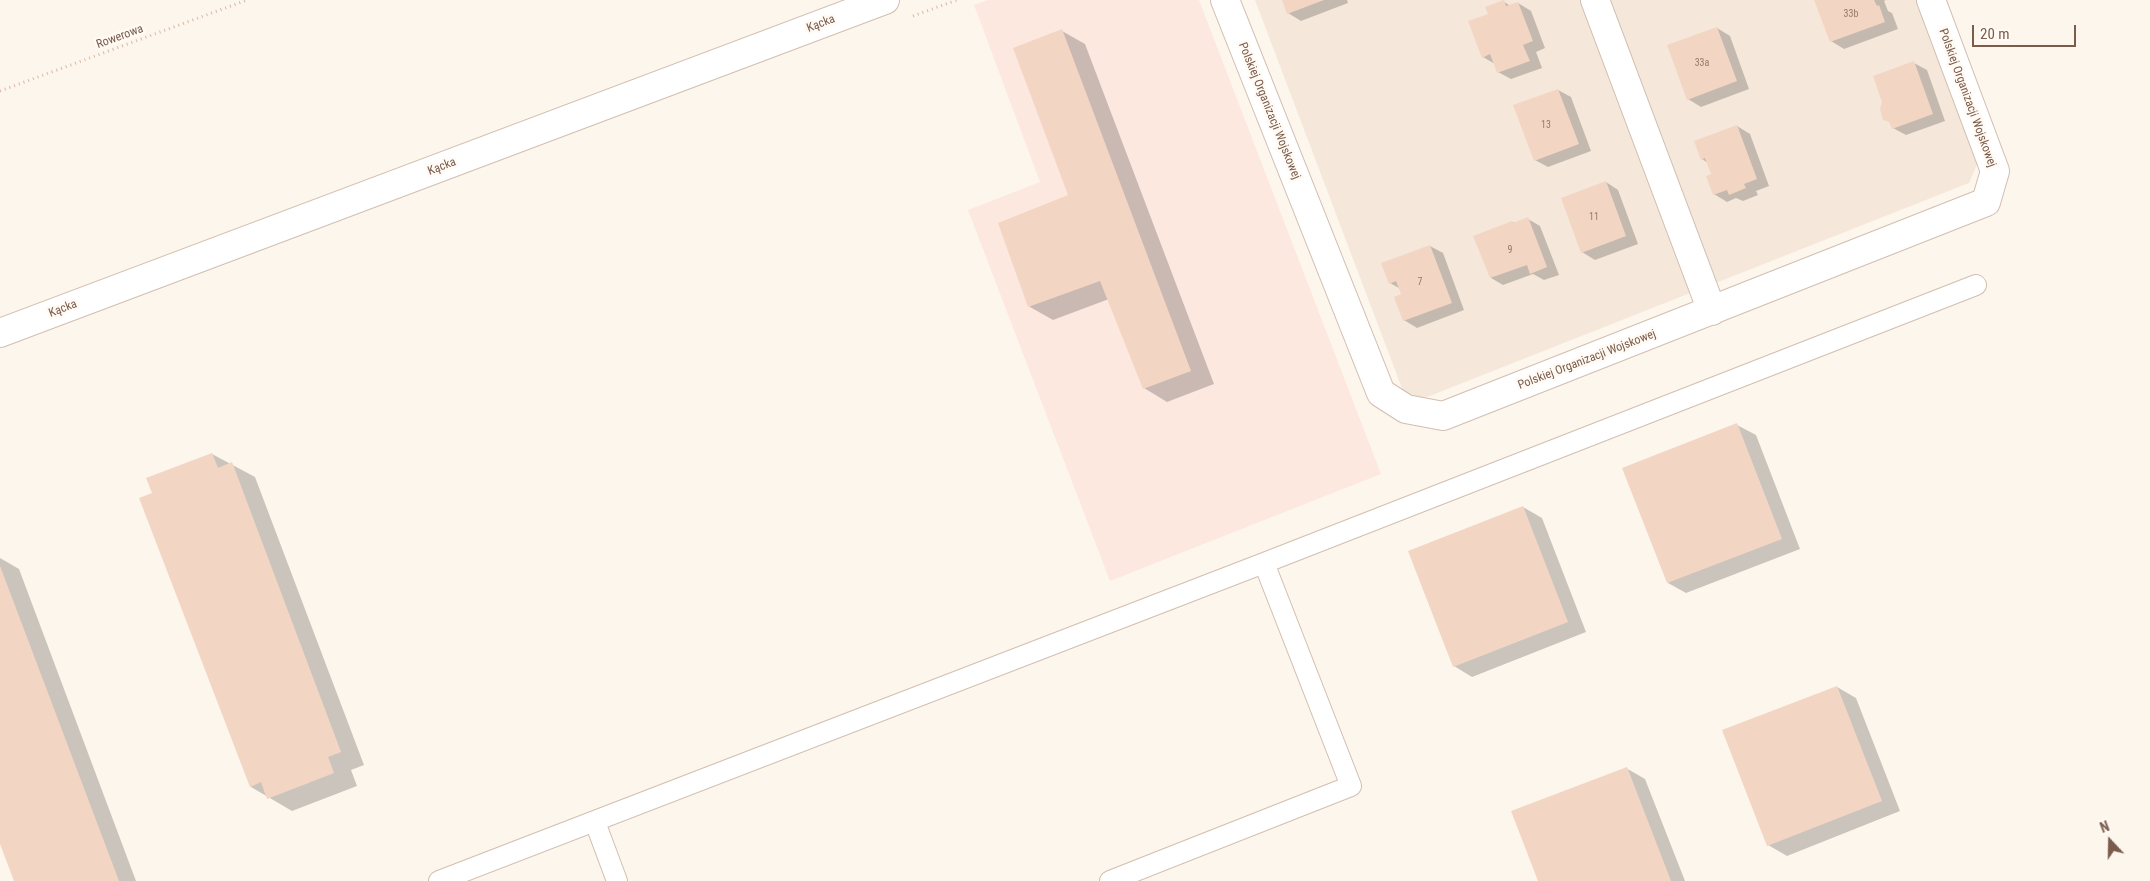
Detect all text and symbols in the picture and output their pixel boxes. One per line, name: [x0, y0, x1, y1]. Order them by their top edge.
house number: 33b: [1844, 8, 1858, 20]
street label: Kącka: [805, 12, 837, 36]
scale bar: [1975, 15, 2079, 47]
street label: Rowerowa: [95, 22, 145, 52]
text: 20 m: [1980, 25, 2010, 43]
street label: Polskiej Organizacji Wojskowej: [1935, 27, 1999, 169]
street label: Polskiej Organizacji Wojskowej: [1235, 40, 1303, 182]
house number: 33a: [1695, 57, 1709, 69]
house number: 13: [1541, 119, 1551, 131]
street label: Kącka: [426, 155, 458, 179]
house number: 11: [1589, 211, 1599, 223]
house number: 9: [1508, 244, 1512, 256]
house number: 7: [1418, 276, 1422, 288]
street label: Kącka: [47, 297, 79, 321]
street label: Polskiej Organizacji Wojskowej: [1516, 327, 1658, 393]
north arrow: [2085, 816, 2135, 866]
text: N: [2098, 818, 2111, 836]

